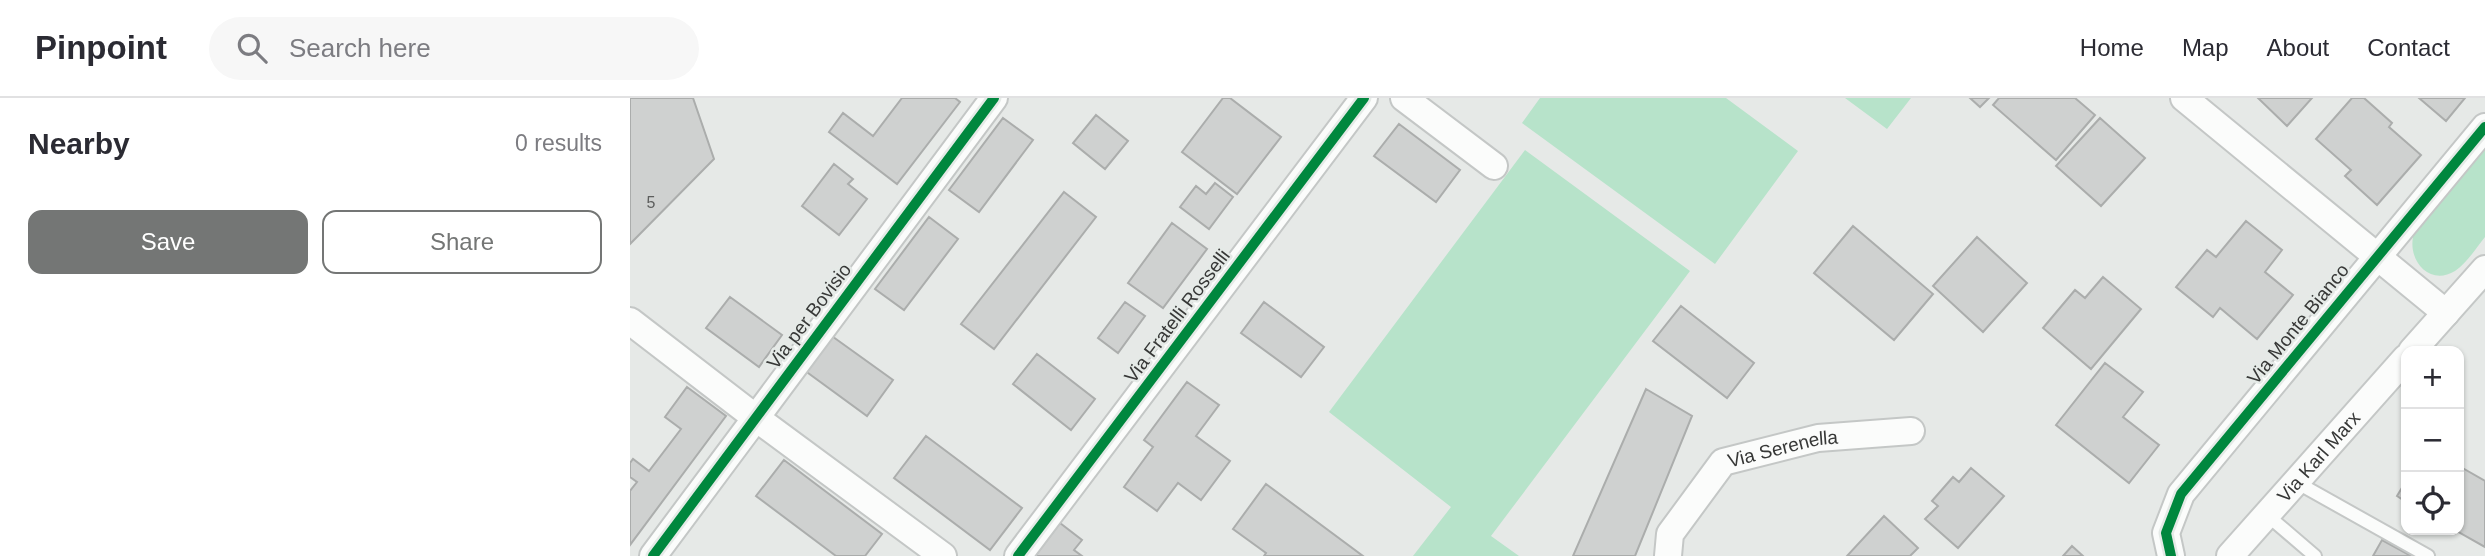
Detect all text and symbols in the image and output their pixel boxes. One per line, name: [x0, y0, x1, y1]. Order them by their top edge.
search box: [209, 17, 699, 80]
text: Pinpoint: [35, 29, 167, 66]
icon: search: [233, 29, 271, 67]
text: Search here: [289, 33, 431, 63]
text: Home: [2080, 34, 2144, 61]
text: Map: [2182, 34, 2229, 61]
text: About: [2267, 34, 2329, 61]
text: Contact: [2367, 34, 2450, 61]
text: Nearby: [28, 127, 130, 160]
text: 0 results: [515, 130, 602, 156]
house number: 5: [647, 194, 656, 211]
button: Save: [28, 210, 308, 274]
button: Share: [322, 210, 602, 274]
street label: Via Fratelli Rosselli: [1120, 245, 1234, 387]
street label: Via per Bovisio: [763, 259, 855, 373]
street label: Via Monte Bianco: [2243, 260, 2353, 388]
map controls: [2401, 346, 2464, 535]
button: +: [2401, 346, 2464, 409]
street label: Via Karl Marx: [2273, 407, 2364, 506]
button: −: [2401, 409, 2464, 472]
street label: Via Serenella: [1725, 426, 1839, 471]
button: locate: [2401, 472, 2464, 535]

